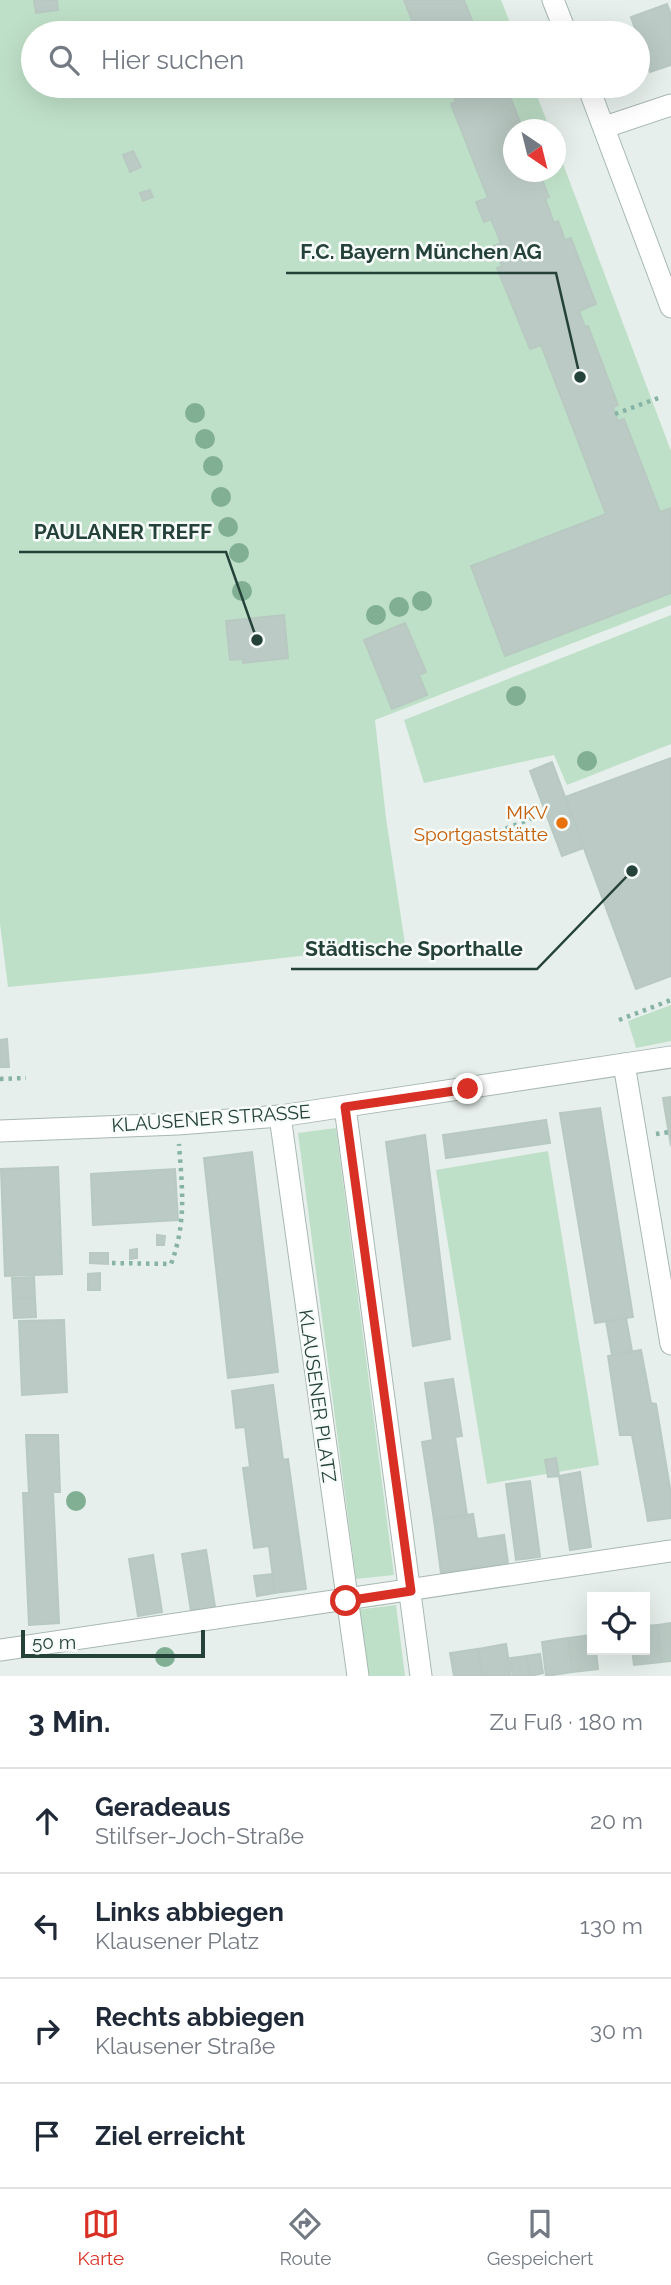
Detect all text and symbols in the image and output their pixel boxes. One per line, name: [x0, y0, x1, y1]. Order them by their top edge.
search box: [21, 21, 650, 98]
icon: search: [45, 41, 83, 79]
text: Hier suchen: [101, 45, 244, 75]
north arrow: [503, 119, 566, 182]
callout: F.C. Bayern München AG: [286, 231, 556, 273]
text: F.C. Bayern München AG: [300, 239, 542, 264]
callout: PAULANER TREFF: [19, 510, 226, 552]
text: PAULANER TREFF: [34, 519, 212, 544]
place label: MKV Sportgaststätte: [413, 801, 548, 845]
marker: MKV Sportgaststätte: [554, 815, 570, 831]
callout: Städtische Sporthalle: [291, 927, 537, 969]
text: Städtische Sporthalle: [305, 936, 523, 961]
route end: [452, 1073, 483, 1104]
street label: KLAUSENER STRASSE: [111, 1100, 311, 1136]
street label: KLAUSENER PLATZ: [295, 1308, 341, 1484]
route start: [330, 1585, 361, 1616]
map controls: [587, 1592, 650, 1655]
button: locate: [587, 1592, 650, 1655]
scale bar: [21, 1627, 205, 1659]
text: 50 m: [32, 1631, 76, 1653]
text: 3 Min.: [28, 1704, 110, 1739]
text: Zu Fuß · 180 m: [490, 1708, 643, 1735]
text: Geradeaus: [95, 1792, 231, 1822]
icon: ahead: [28, 1802, 66, 1840]
text: 20 m: [590, 1807, 643, 1834]
text: Stilfser-Joch-Straße: [95, 1822, 304, 1849]
text: Links abbiegen: [95, 1897, 284, 1927]
icon: left: [28, 1907, 66, 1945]
text: 130 m: [580, 1912, 643, 1939]
text: Klausener Platz: [95, 1927, 259, 1954]
text: Rechts abbiegen: [95, 2002, 305, 2032]
icon: right: [28, 2012, 66, 2050]
text: 30 m: [590, 2017, 643, 2044]
text: Klausener Straße: [95, 2032, 275, 2059]
icon: arrive: [28, 2117, 66, 2155]
text: Ziel erreicht: [95, 2121, 245, 2151]
tab: Karte: [78, 2205, 124, 2269]
tab: Route: [279, 2205, 331, 2269]
tab: Gespeichert: [487, 2205, 593, 2269]

